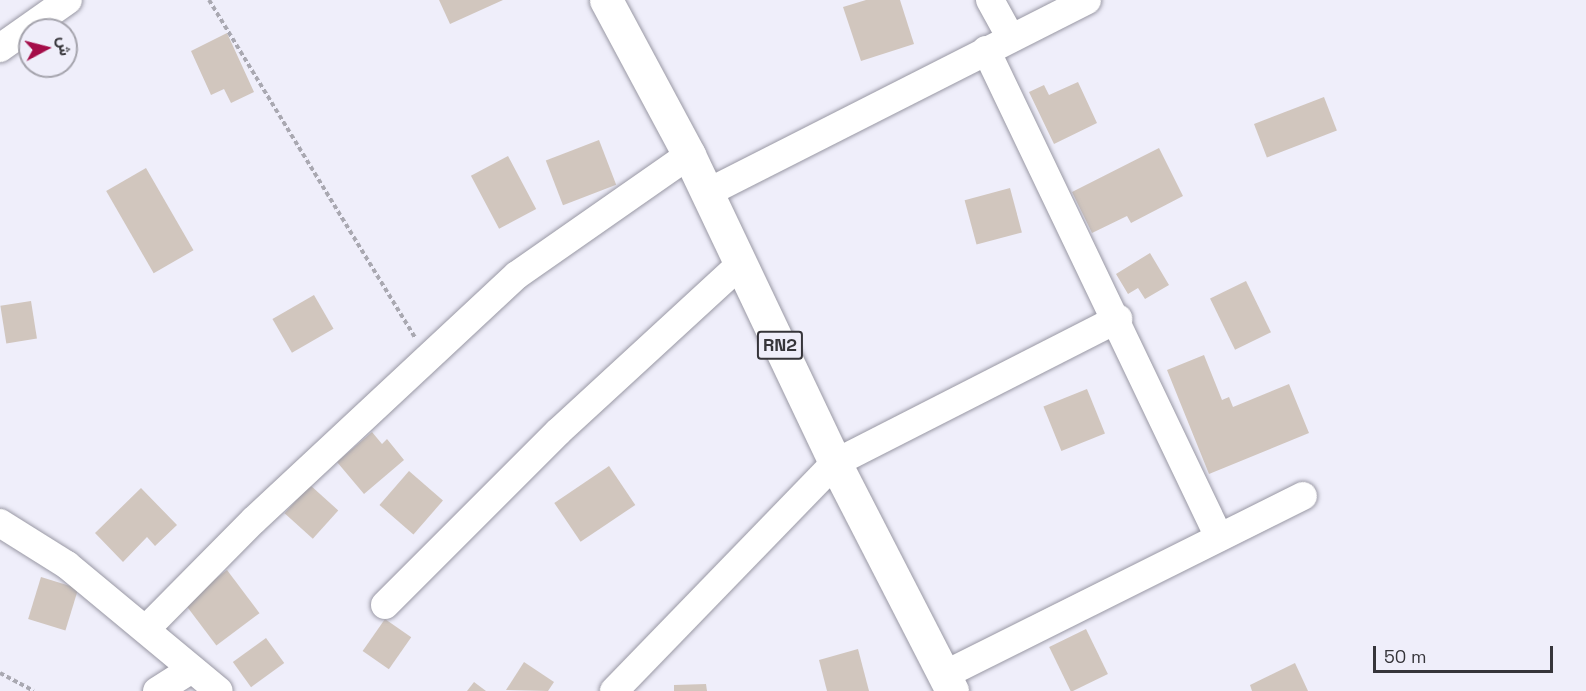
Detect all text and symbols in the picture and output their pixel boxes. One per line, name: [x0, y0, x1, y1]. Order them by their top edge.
north arrow: [18, 18, 78, 78]
text: ش: [53, 35, 76, 57]
road number: RN2: [756, 330, 804, 360]
scale bar: [1376, 634, 1556, 672]
text: 50 m: [1384, 645, 1426, 668]

